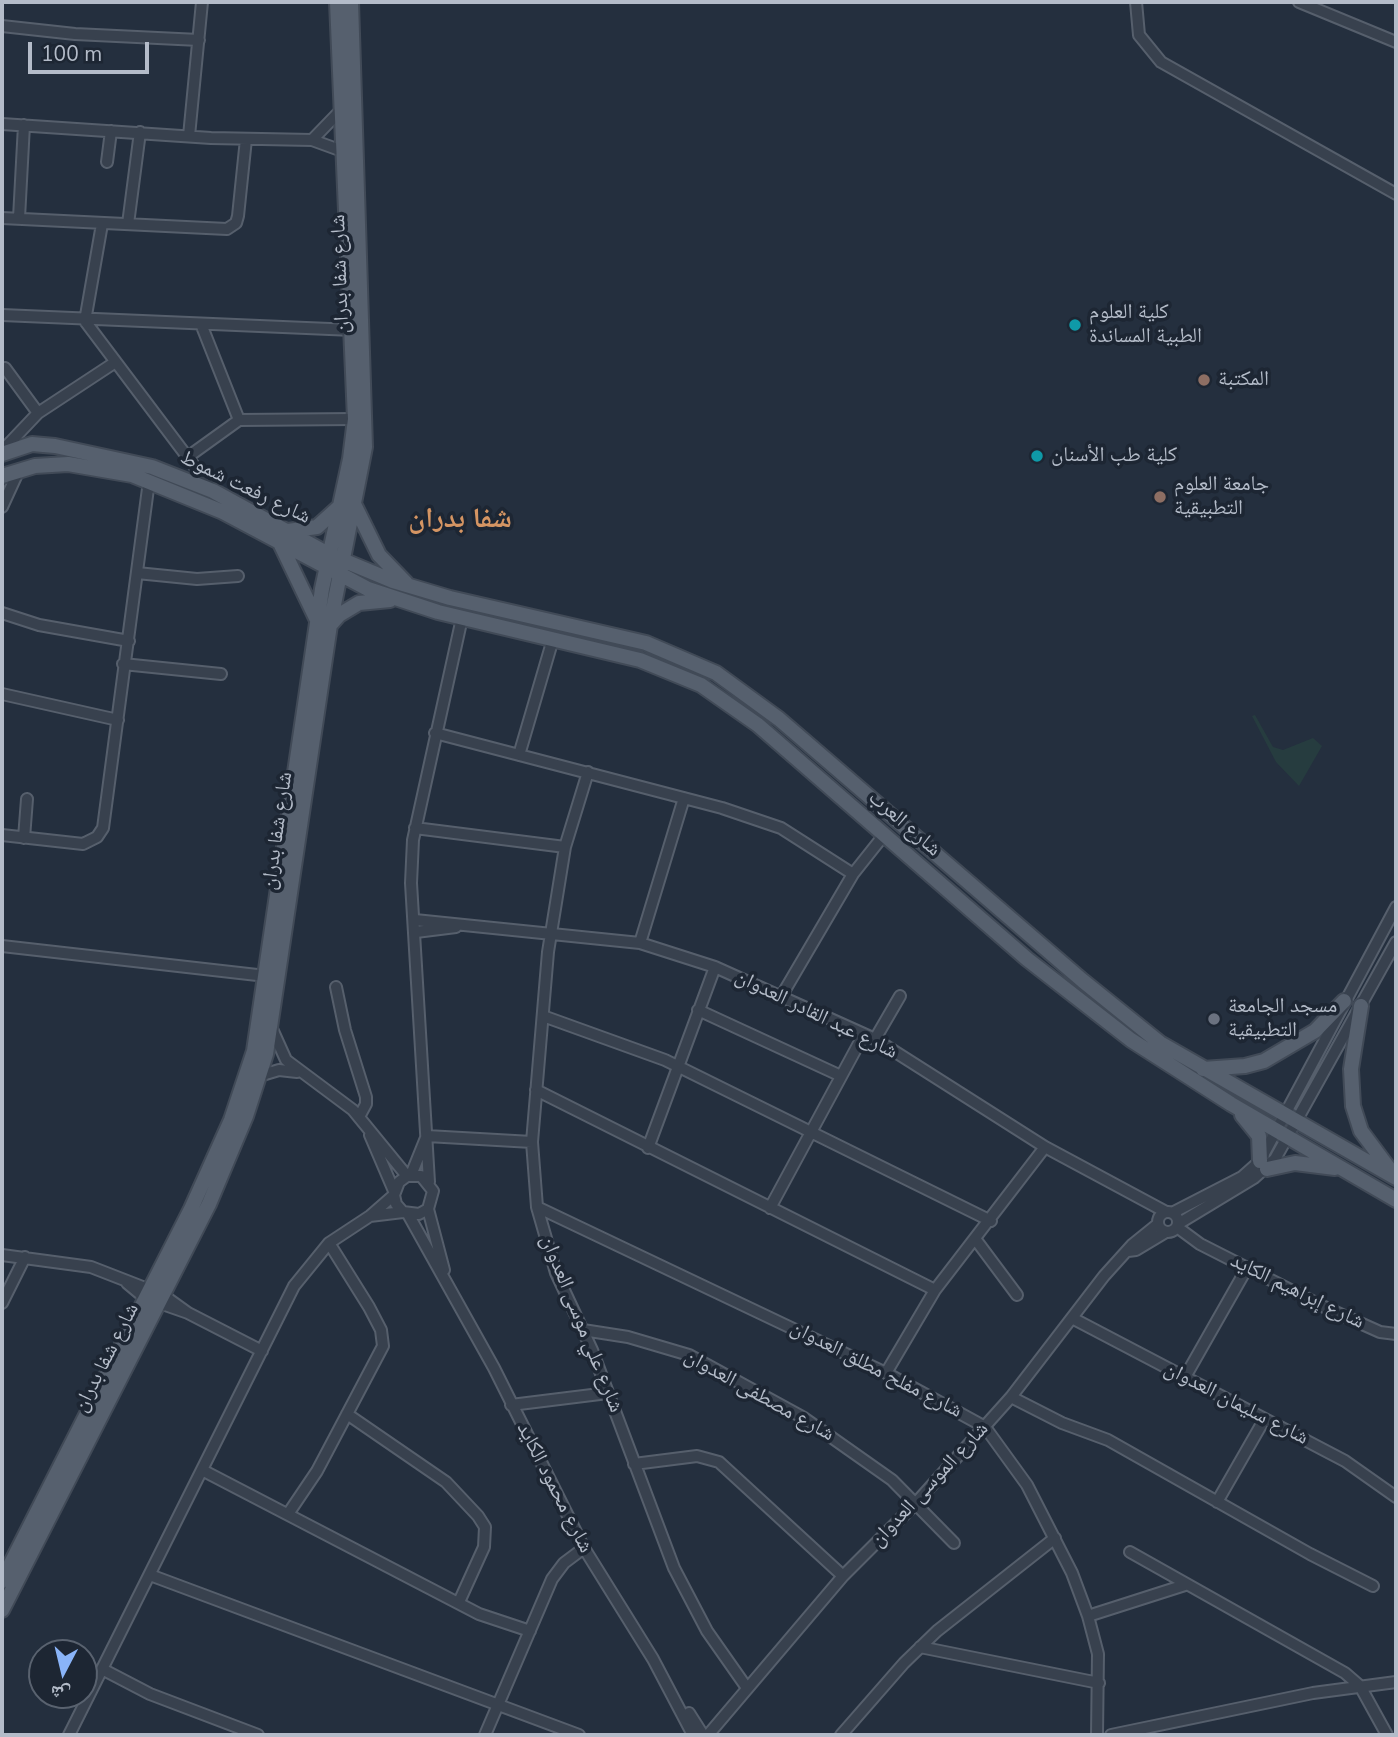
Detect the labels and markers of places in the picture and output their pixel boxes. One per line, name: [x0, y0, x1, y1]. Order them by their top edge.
place label: كلية العلوم الطبية المساندة: [1089, 300, 1202, 350]
marker: كلية العلوم الطبية المساندة: [1067, 317, 1083, 333]
place label: المكتبة: [1218, 367, 1269, 393]
marker: المكتبة: [1196, 372, 1212, 388]
place label: كلية طب الأسنان: [1051, 443, 1177, 469]
marker: كلية طب الأسنان: [1029, 448, 1045, 464]
place label: جامعة العلوم التطبيقية: [1174, 472, 1269, 522]
marker: جامعة العلوم التطبيقية: [1152, 489, 1168, 505]
place label: مسجد الجامعة التطبيقية: [1228, 994, 1337, 1044]
marker: مسجد الجامعة التطبيقية: [1206, 1011, 1222, 1027]

